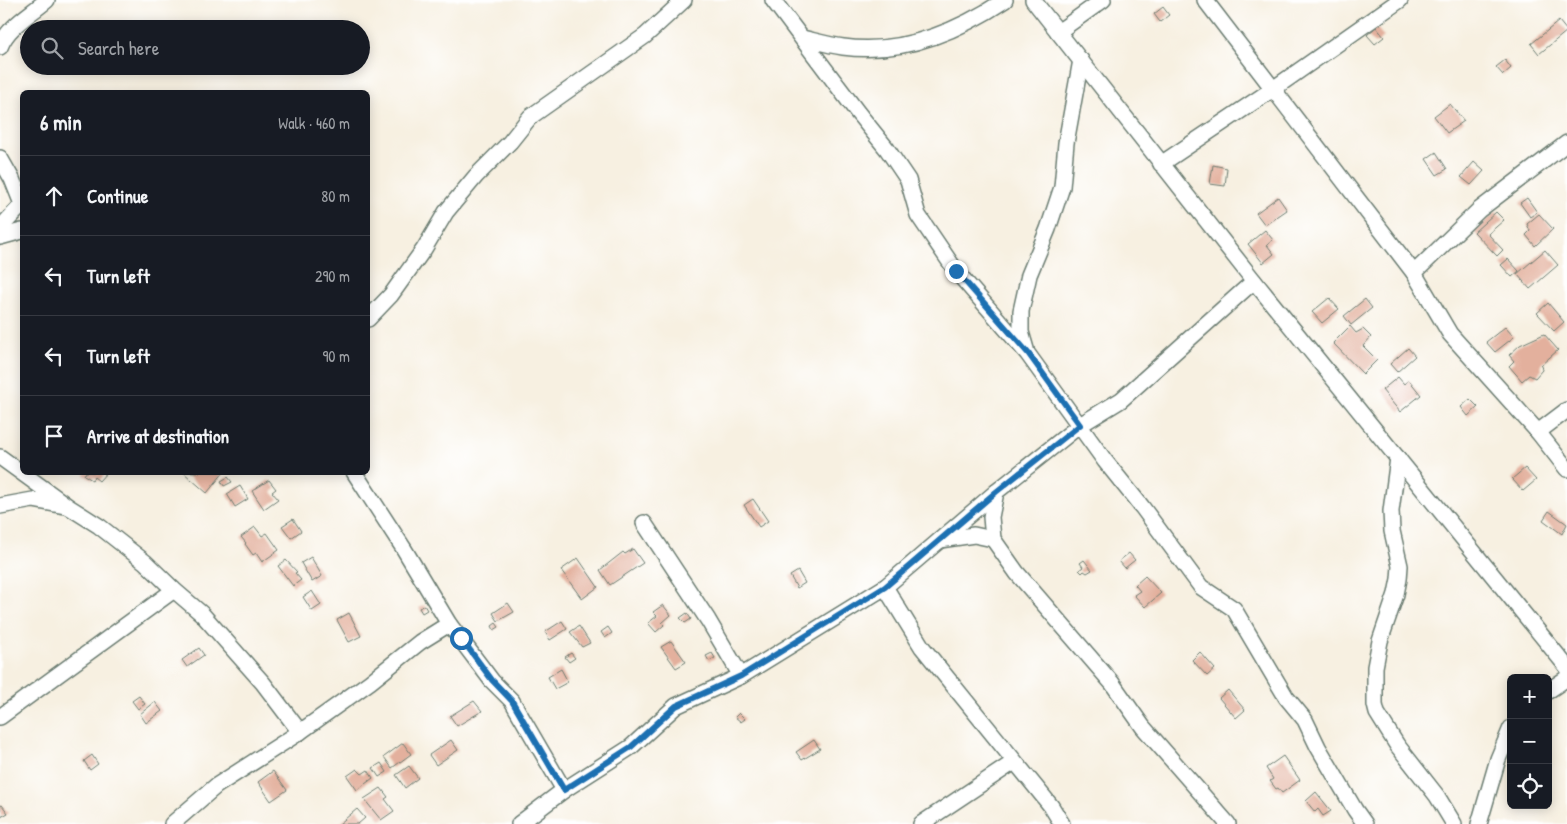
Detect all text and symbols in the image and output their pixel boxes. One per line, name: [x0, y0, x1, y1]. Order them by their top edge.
search box: [20, 20, 370, 75]
icon: search: [38, 34, 66, 62]
text: Search here: [78, 35, 159, 61]
text: 6 min: [40, 108, 82, 137]
text: Walk · 460 m: [278, 112, 350, 134]
icon: ahead: [40, 182, 68, 210]
text: Continue: [87, 183, 148, 209]
text: 80 m: [321, 185, 350, 207]
route end: [945, 260, 968, 283]
icon: left: [40, 262, 68, 290]
text: Turn left: [87, 263, 150, 289]
text: 290 m: [315, 265, 350, 287]
icon: left: [40, 342, 68, 370]
text: Turn left: [87, 343, 150, 369]
text: 90 m: [322, 345, 350, 367]
icon: arrive: [40, 422, 68, 450]
text: Arrive at destination: [87, 423, 229, 449]
route start: [450, 627, 473, 650]
map controls: [1507, 674, 1552, 809]
button: +: [1507, 674, 1552, 719]
button: −: [1507, 719, 1552, 764]
button: locate: [1507, 764, 1552, 809]

